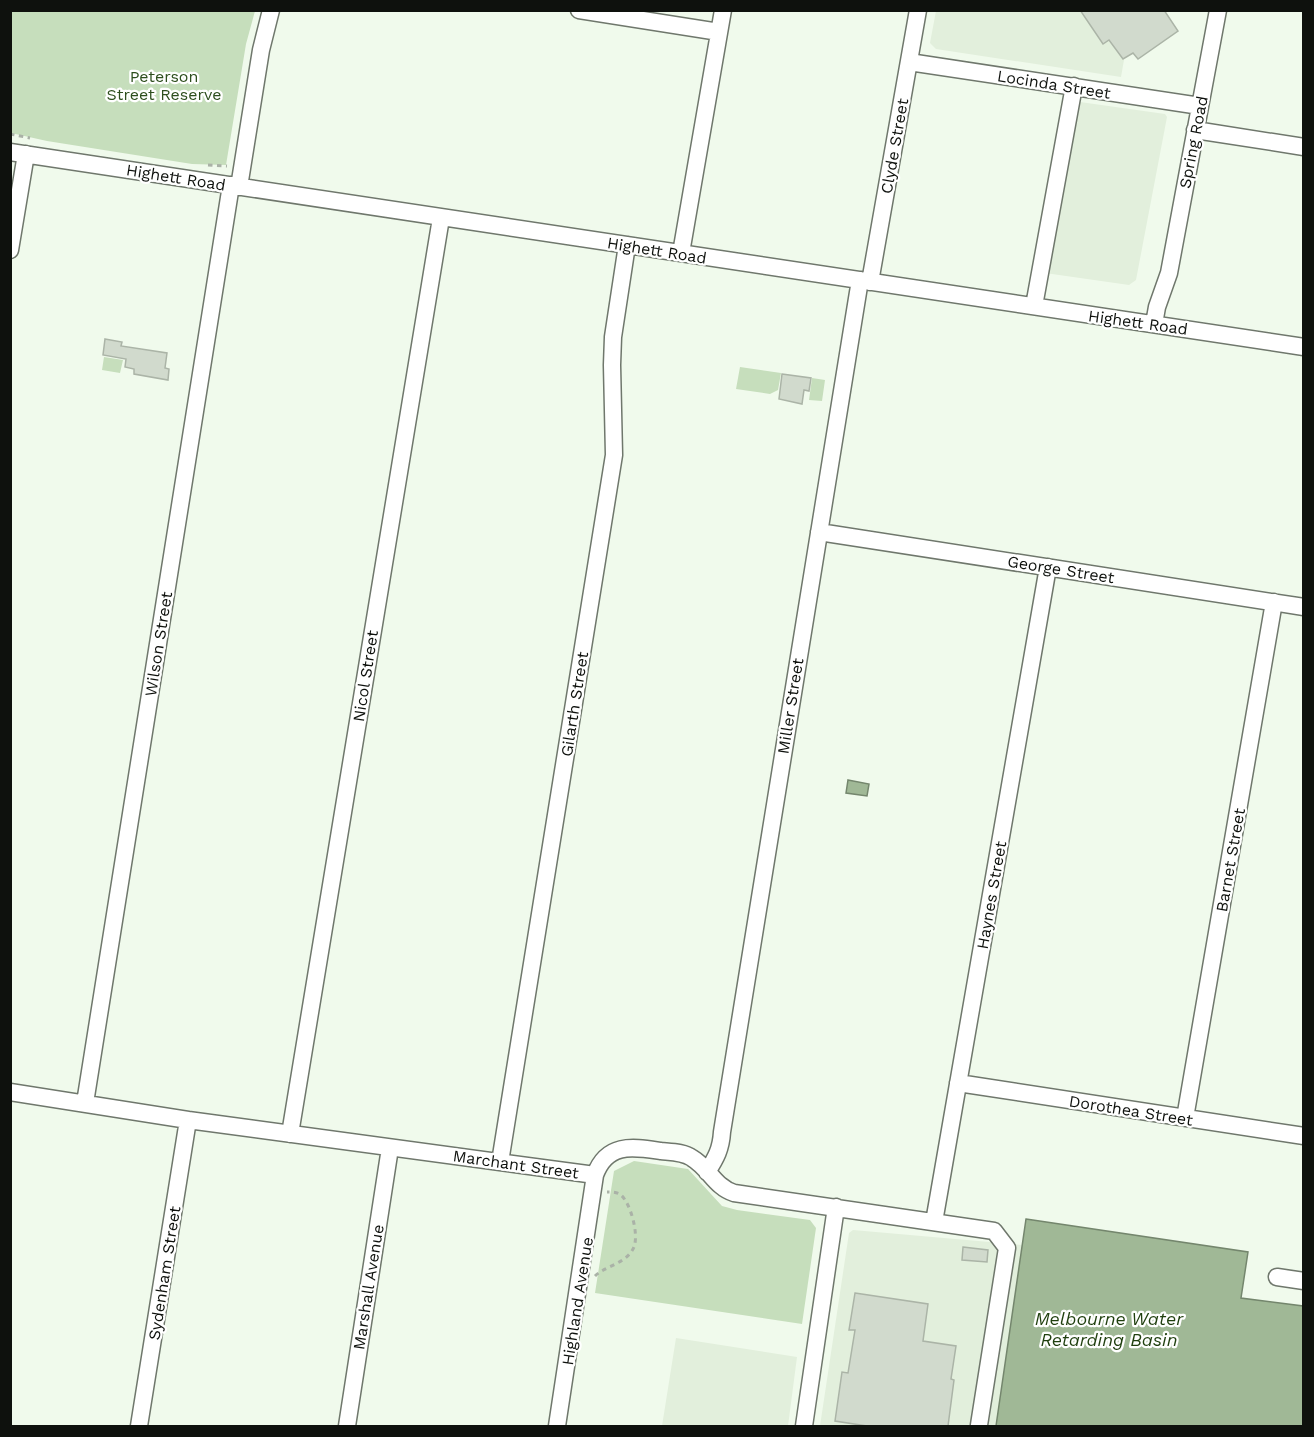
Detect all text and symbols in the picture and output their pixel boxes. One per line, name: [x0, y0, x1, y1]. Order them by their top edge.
street label: Locinda Street: [996, 66, 1112, 103]
park label: Peterson Street Reserve: [107, 67, 221, 104]
street label: Spring Road: [1175, 94, 1212, 190]
street label: Clyde Street: [877, 97, 912, 195]
street label: Highett Road: [125, 160, 227, 195]
street label: Highett Road: [606, 233, 708, 268]
street label: Highett Road: [1087, 306, 1189, 339]
street label: George Street: [1006, 552, 1116, 587]
street label: Wilson Street: [141, 590, 176, 698]
street label: Nicol Street: [349, 629, 382, 723]
street label: Gilarth Street: [557, 650, 592, 758]
street label: Miller Street: [774, 657, 807, 755]
street label: Barnet Street: [1212, 806, 1249, 914]
street label: Haynes Street: [973, 839, 1010, 951]
street label: Dorothea Street: [1068, 1091, 1194, 1130]
street label: Marchant Street: [452, 1146, 580, 1183]
street label: Sydenham Street: [145, 1205, 184, 1341]
street label: Marshall Avenue: [349, 1223, 388, 1351]
street label: Highland Avenue: [558, 1236, 597, 1367]
water label: Melbourne Water Retarding Basin: [1035, 1308, 1184, 1350]

